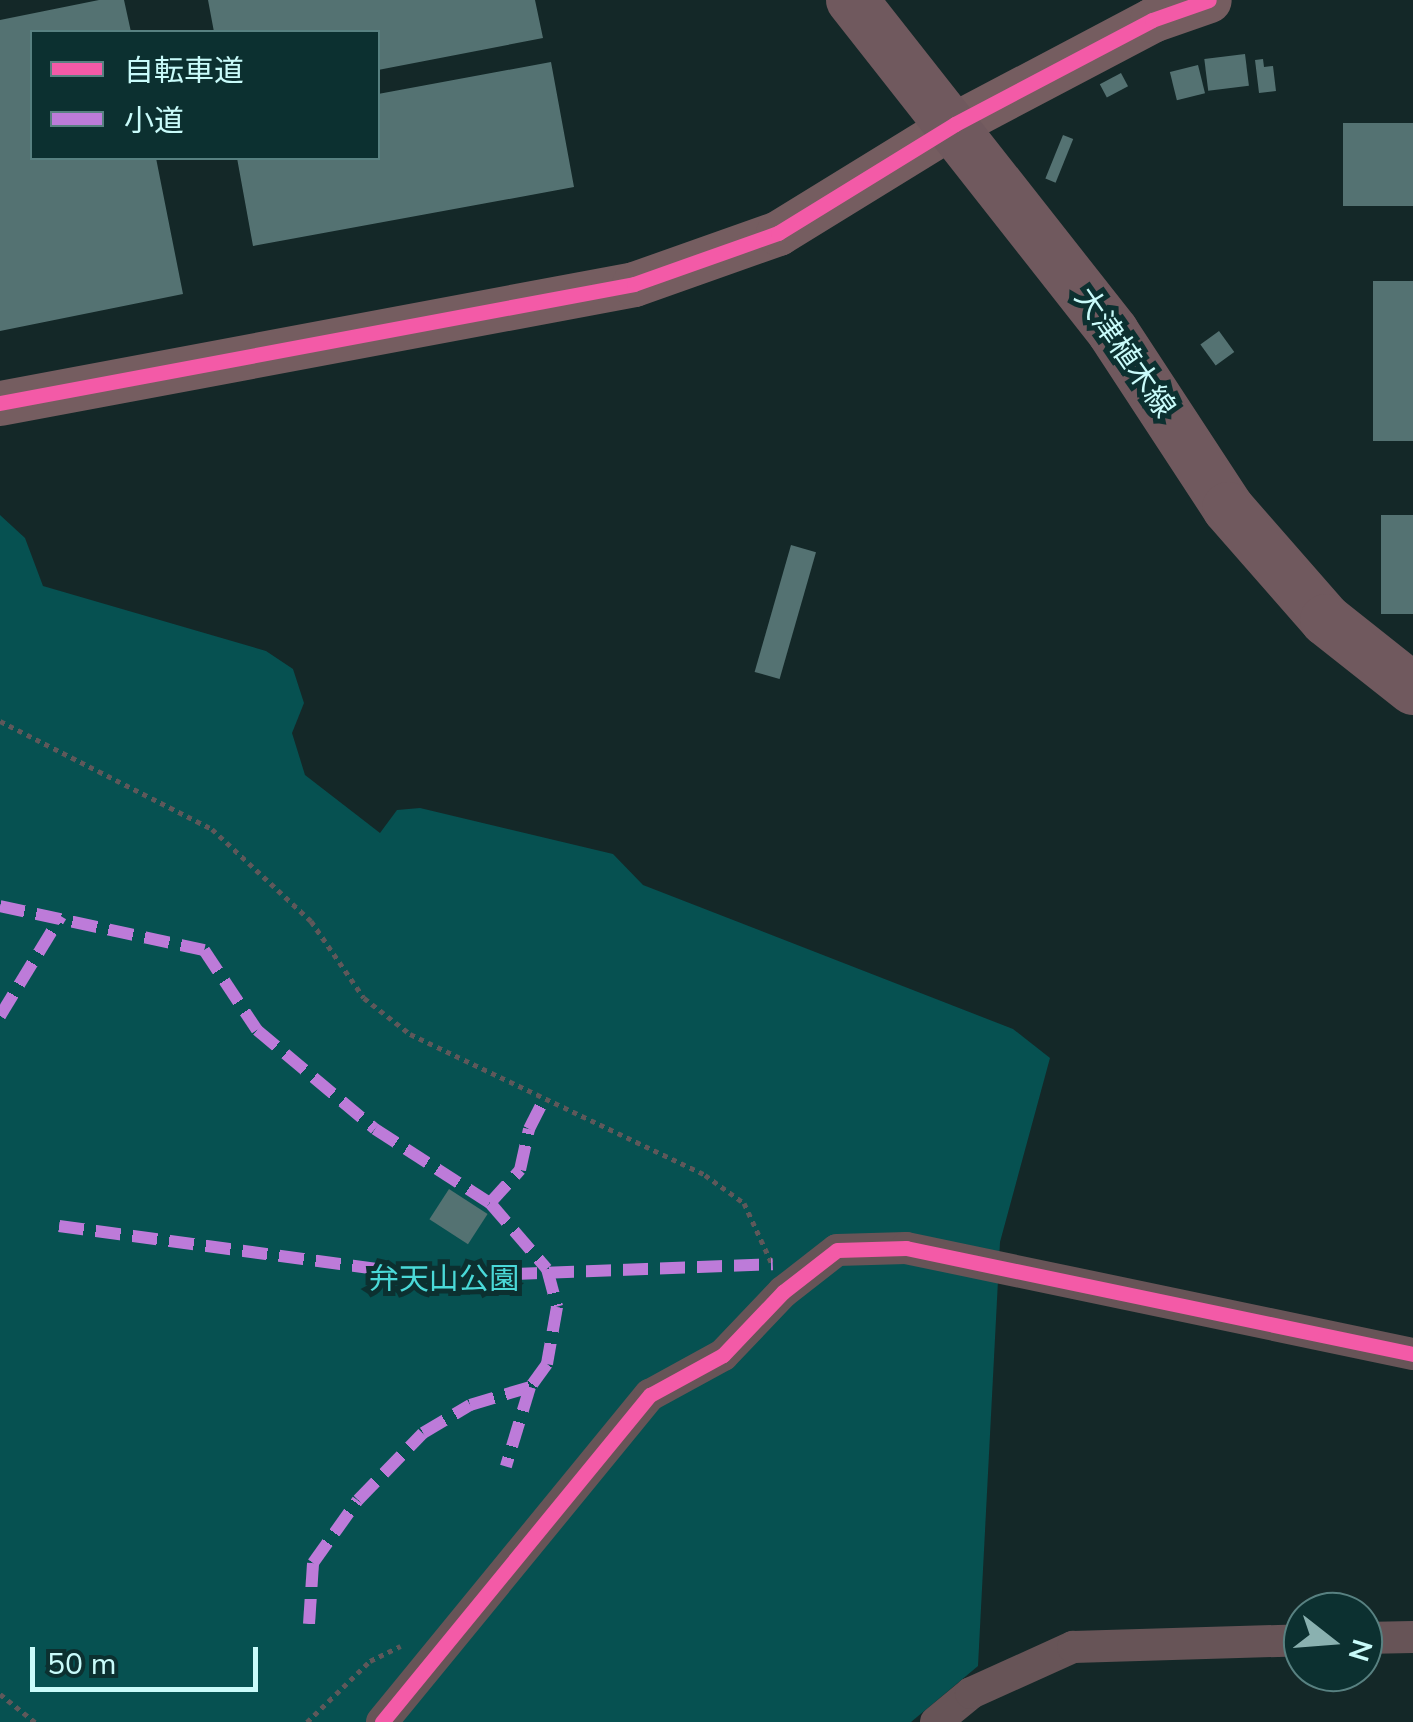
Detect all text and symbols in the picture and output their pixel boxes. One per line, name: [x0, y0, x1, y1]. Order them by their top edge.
legend: [30, 30, 380, 160]
text: 自転車道: [124, 51, 244, 92]
text: 小道: [124, 101, 184, 142]
street label: 大津植木線: [1066, 281, 1182, 425]
park label: 弁天山公園: [369, 1262, 519, 1298]
north arrow: [1283, 1592, 1383, 1692]
scale bar: [35, 1627, 262, 1689]
text: N: [1339, 1635, 1381, 1666]
text: 50 m: [47, 1644, 116, 1685]

